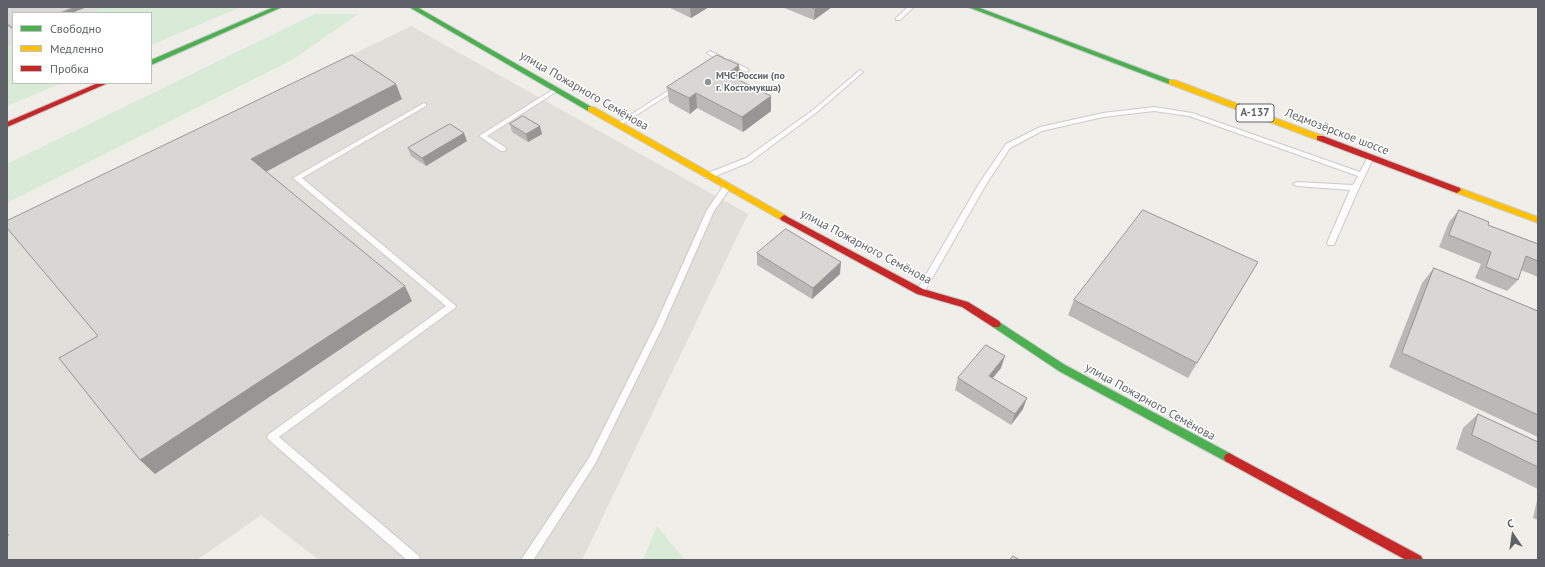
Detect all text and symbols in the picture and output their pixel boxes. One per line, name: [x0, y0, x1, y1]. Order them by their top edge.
legend: [12, 12, 152, 84]
text: Свободно: [50, 21, 101, 36]
text: Медленно: [50, 41, 104, 56]
street label: улица Пожарного Семёнова: [517, 48, 651, 134]
text: Пробка: [50, 61, 89, 76]
place label: МЧС России (по г. Костомукша): [716, 70, 785, 94]
marker: МЧС России (по г. Костомукша): [703, 77, 713, 87]
road number: А-137: [1236, 104, 1274, 122]
street label: Ледмозёрское шоссе: [1283, 106, 1391, 158]
street label: улица Пожарного Семёнова: [798, 206, 934, 288]
street label: улица Пожарного Семёнова: [1083, 360, 1217, 444]
north arrow: [1493, 515, 1533, 555]
text: С: [1506, 516, 1515, 531]

